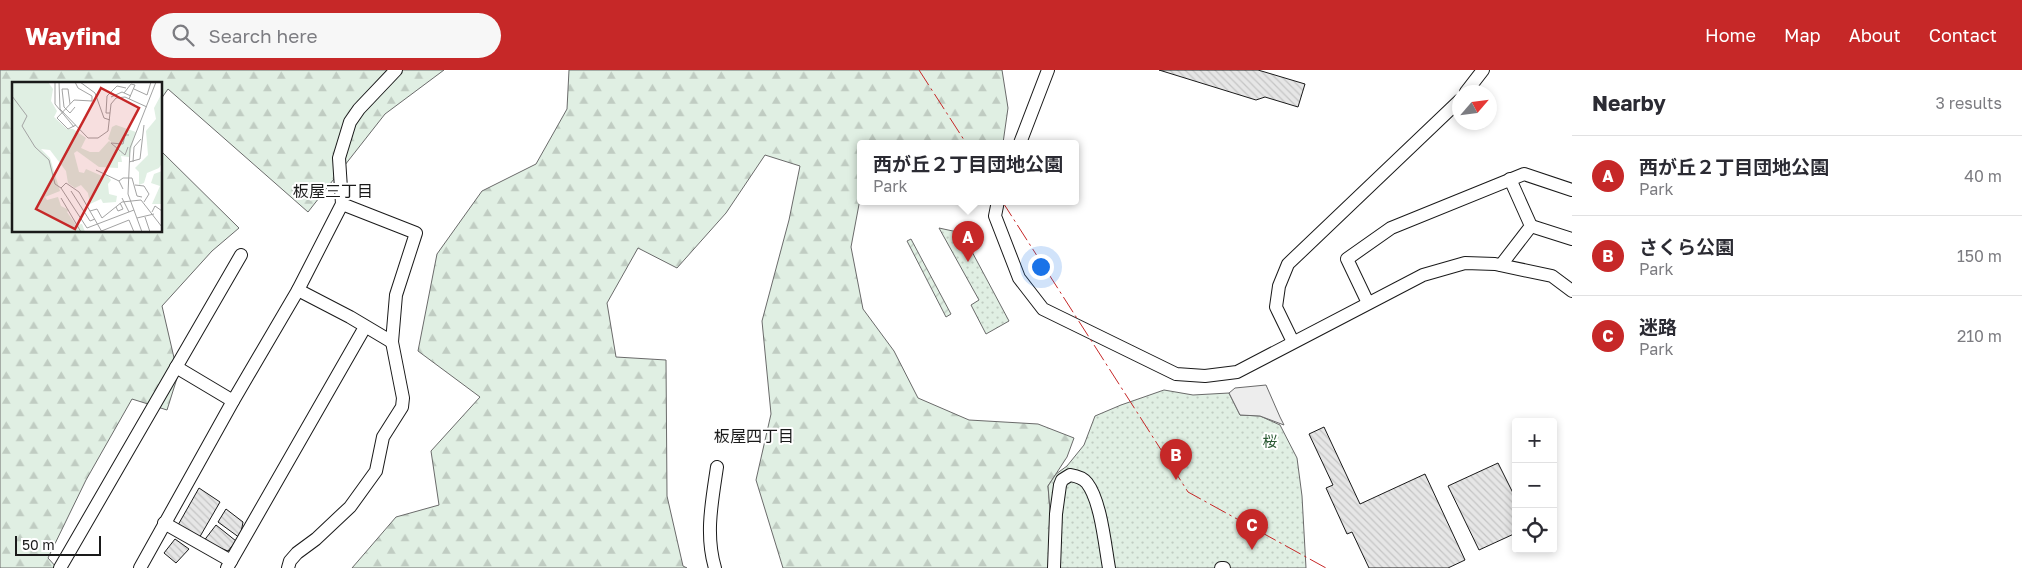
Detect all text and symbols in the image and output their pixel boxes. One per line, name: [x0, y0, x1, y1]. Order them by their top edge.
search box: [151, 13, 501, 58]
text: Wayfind: [25, 21, 121, 50]
icon: search: [169, 21, 197, 49]
text: Search here: [209, 24, 317, 47]
text: Home: [1705, 24, 1756, 46]
text: Map: [1784, 24, 1821, 46]
text: About: [1849, 24, 1901, 46]
text: Contact: [1929, 24, 1997, 46]
inset map: [12, 82, 162, 232]
north arrow: [1452, 85, 1497, 130]
text: Nearby: [1592, 90, 1666, 116]
text: 3 results: [1935, 93, 2002, 113]
popup: [857, 140, 1079, 205]
text: 西が丘２丁目団地公園: [873, 152, 1063, 175]
text: 西が丘２丁目団地公園: [1639, 155, 1829, 178]
text: A: [1602, 166, 1614, 186]
text: 40 m: [1964, 166, 2002, 186]
text: Park: [873, 176, 908, 196]
text: Park: [1639, 179, 1674, 199]
district label: 板屋三丁目: [293, 181, 373, 201]
pin: A: [952, 221, 984, 262]
text: さくら公園: [1639, 235, 1734, 258]
text: B: [1602, 246, 1614, 266]
text: 150 m: [1957, 246, 2002, 266]
your location: [1028, 254, 1054, 280]
text: Park: [1639, 259, 1674, 279]
text: 迷路: [1639, 315, 1677, 338]
text: C: [1602, 326, 1614, 346]
text: 210 m: [1957, 326, 2002, 346]
text: Park: [1639, 339, 1674, 359]
map controls: [1512, 418, 1557, 553]
button: +: [1512, 418, 1557, 463]
district label: 板屋四丁目: [714, 426, 794, 446]
park label: 桜: [1262, 432, 1278, 450]
pin: B: [1160, 439, 1192, 480]
button: −: [1512, 463, 1557, 508]
button: locate: [1512, 508, 1557, 553]
pin: C: [1236, 509, 1268, 550]
scale bar: [15, 533, 101, 556]
text: 50 m: [22, 536, 55, 553]

